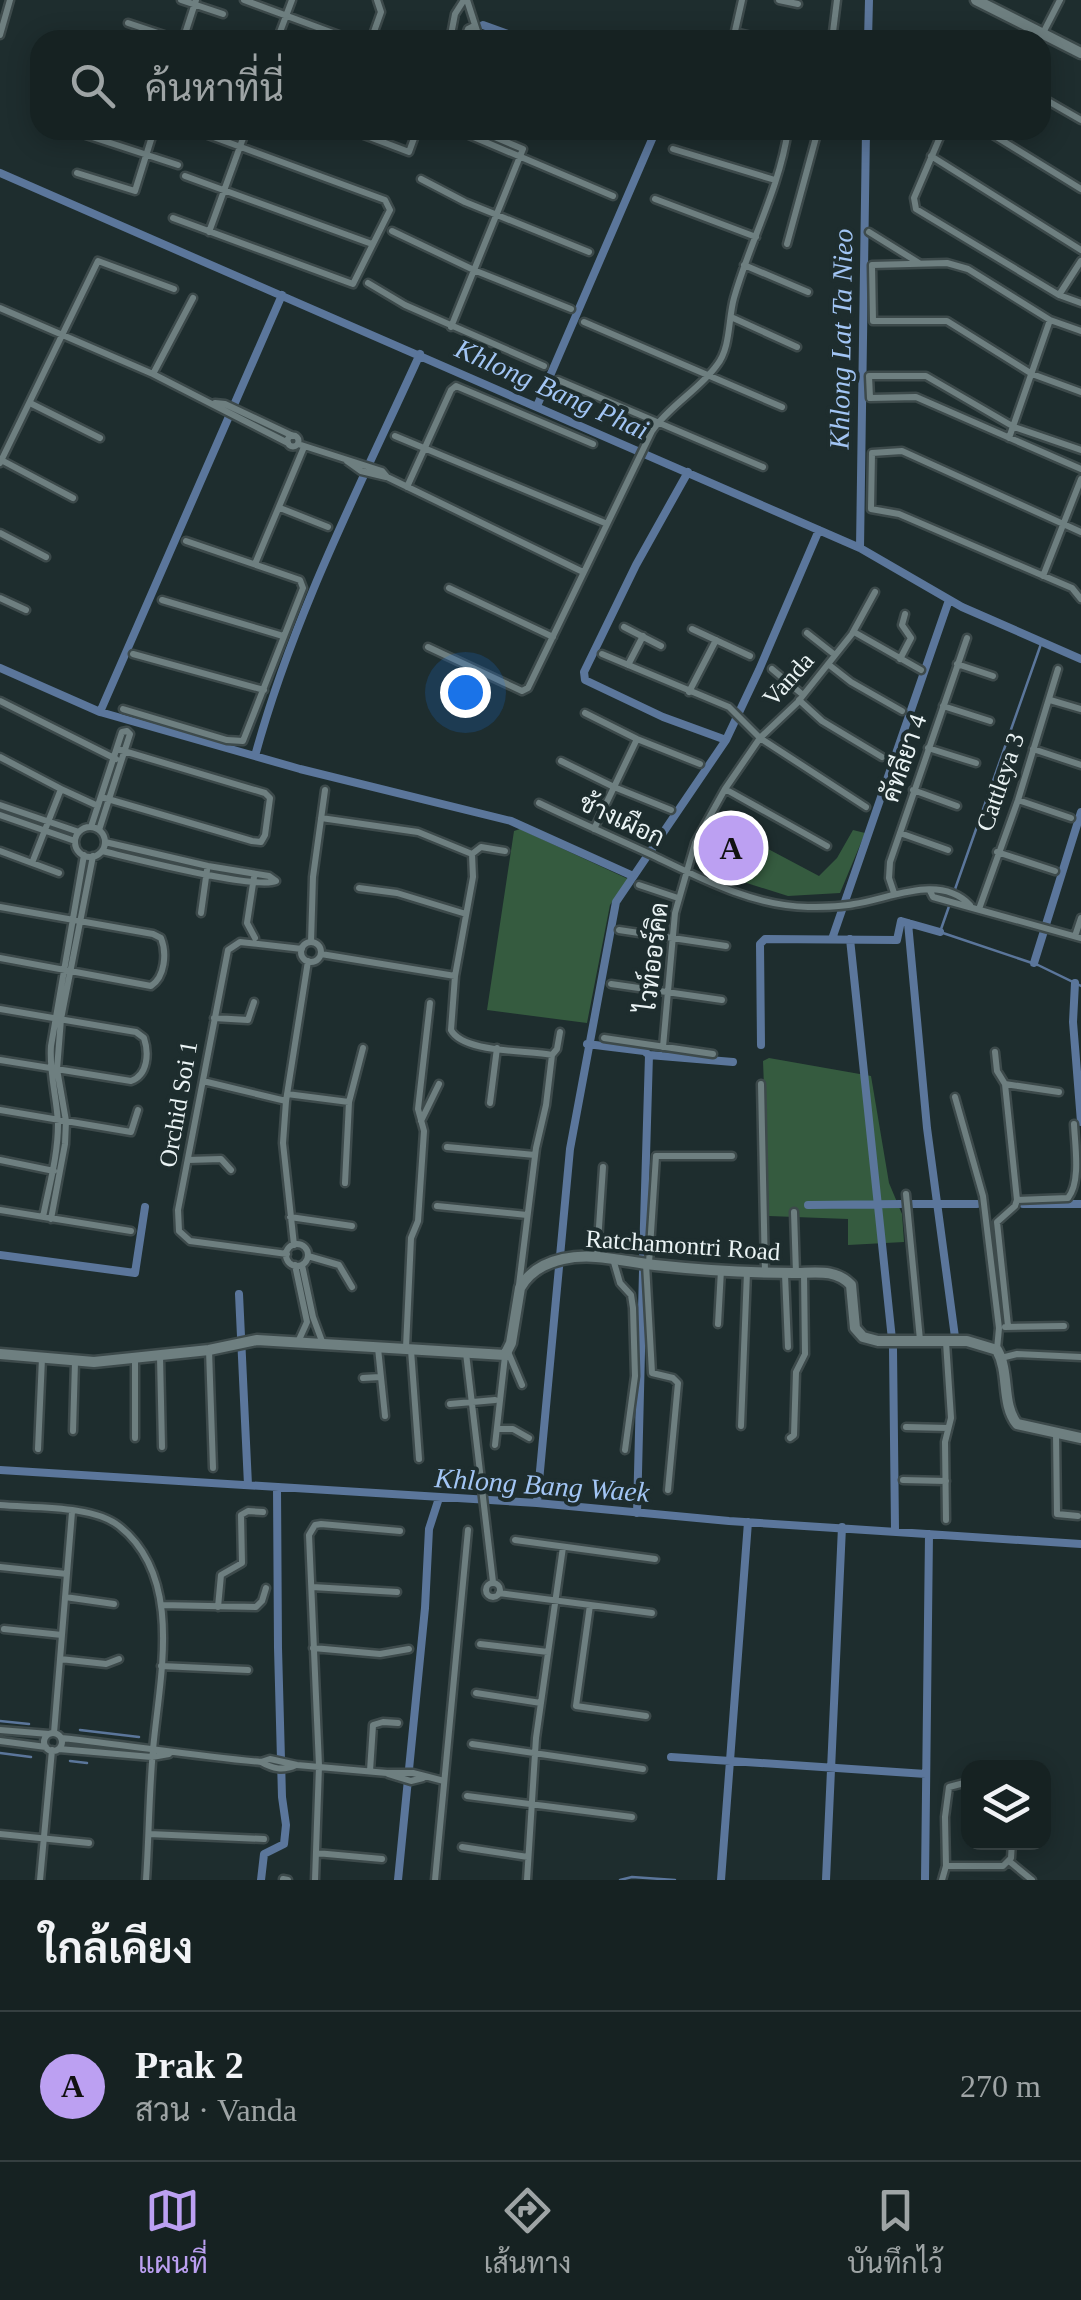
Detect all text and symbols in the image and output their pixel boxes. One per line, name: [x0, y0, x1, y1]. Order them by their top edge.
search box: [30, 30, 1051, 140]
icon: search: [65, 58, 120, 113]
text: ค้นหาที่นี่: [145, 67, 284, 109]
water label: Khlong Lat Ta Nieo: [824, 228, 858, 451]
water label: Khlong Bang Phai: [450, 332, 654, 446]
street label: Vanda: [757, 647, 819, 711]
your location: [440, 667, 491, 718]
street label: คัทลียา 4: [874, 709, 932, 806]
street label: Cattleya 3: [971, 729, 1029, 835]
street label: ช้างเผือก: [575, 786, 670, 851]
pin: A: [698, 810, 764, 886]
street label: ไวท์ออร์คิด: [629, 900, 673, 1015]
street label: Orchid Soi 1: [154, 1039, 202, 1169]
street label: Ratchamontri Road: [585, 1225, 782, 1265]
water label: Khlong Bang Waek: [433, 1462, 651, 1508]
map controls: [961, 1760, 1051, 1850]
button: layers: [961, 1760, 1051, 1850]
text: ใกล้เคียง: [40, 1926, 193, 1972]
text: Prak 2: [135, 2044, 244, 2086]
text: A: [61, 2068, 84, 2104]
text: 270 m: [960, 2068, 1041, 2104]
text: สวน · Vanda: [135, 2092, 297, 2128]
tab: แผนที่: [138, 2183, 208, 2280]
tab: เส้นทาง: [484, 2183, 571, 2280]
tab: บันทึกไว้: [847, 2183, 943, 2280]

